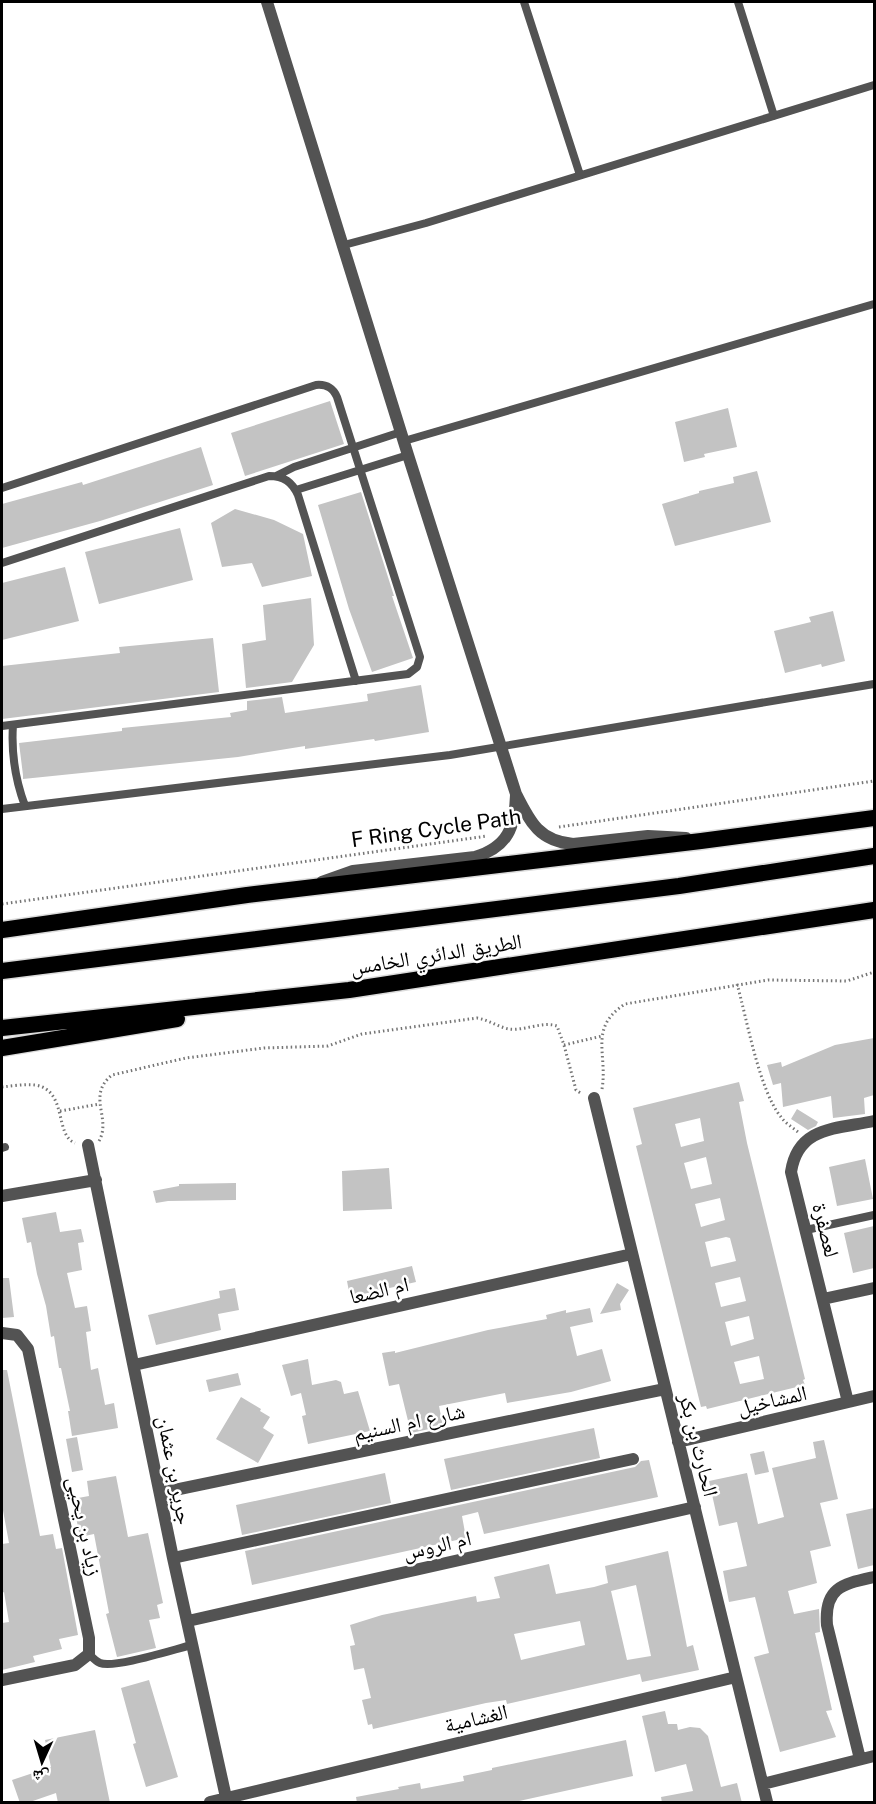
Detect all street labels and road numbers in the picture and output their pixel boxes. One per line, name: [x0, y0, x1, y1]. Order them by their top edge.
street label: F Ring Cycle Path: [349, 804, 523, 852]
street label: الطريق الدائري الخامس: [348, 928, 524, 984]
street label: لعصفرة: [807, 1200, 845, 1260]
street label: ام الضعا: [347, 1271, 412, 1311]
street label: المشاخيل: [735, 1380, 809, 1421]
street label: الحارث بن بكر: [673, 1390, 724, 1499]
street label: شارع ام السنيم: [351, 1398, 468, 1448]
street label: جرير بن عثمان: [151, 1414, 198, 1527]
street label: زياد بن يحيى: [61, 1474, 108, 1578]
street label: ام الروس: [400, 1525, 474, 1567]
street label: الغشامية: [442, 1699, 510, 1737]

